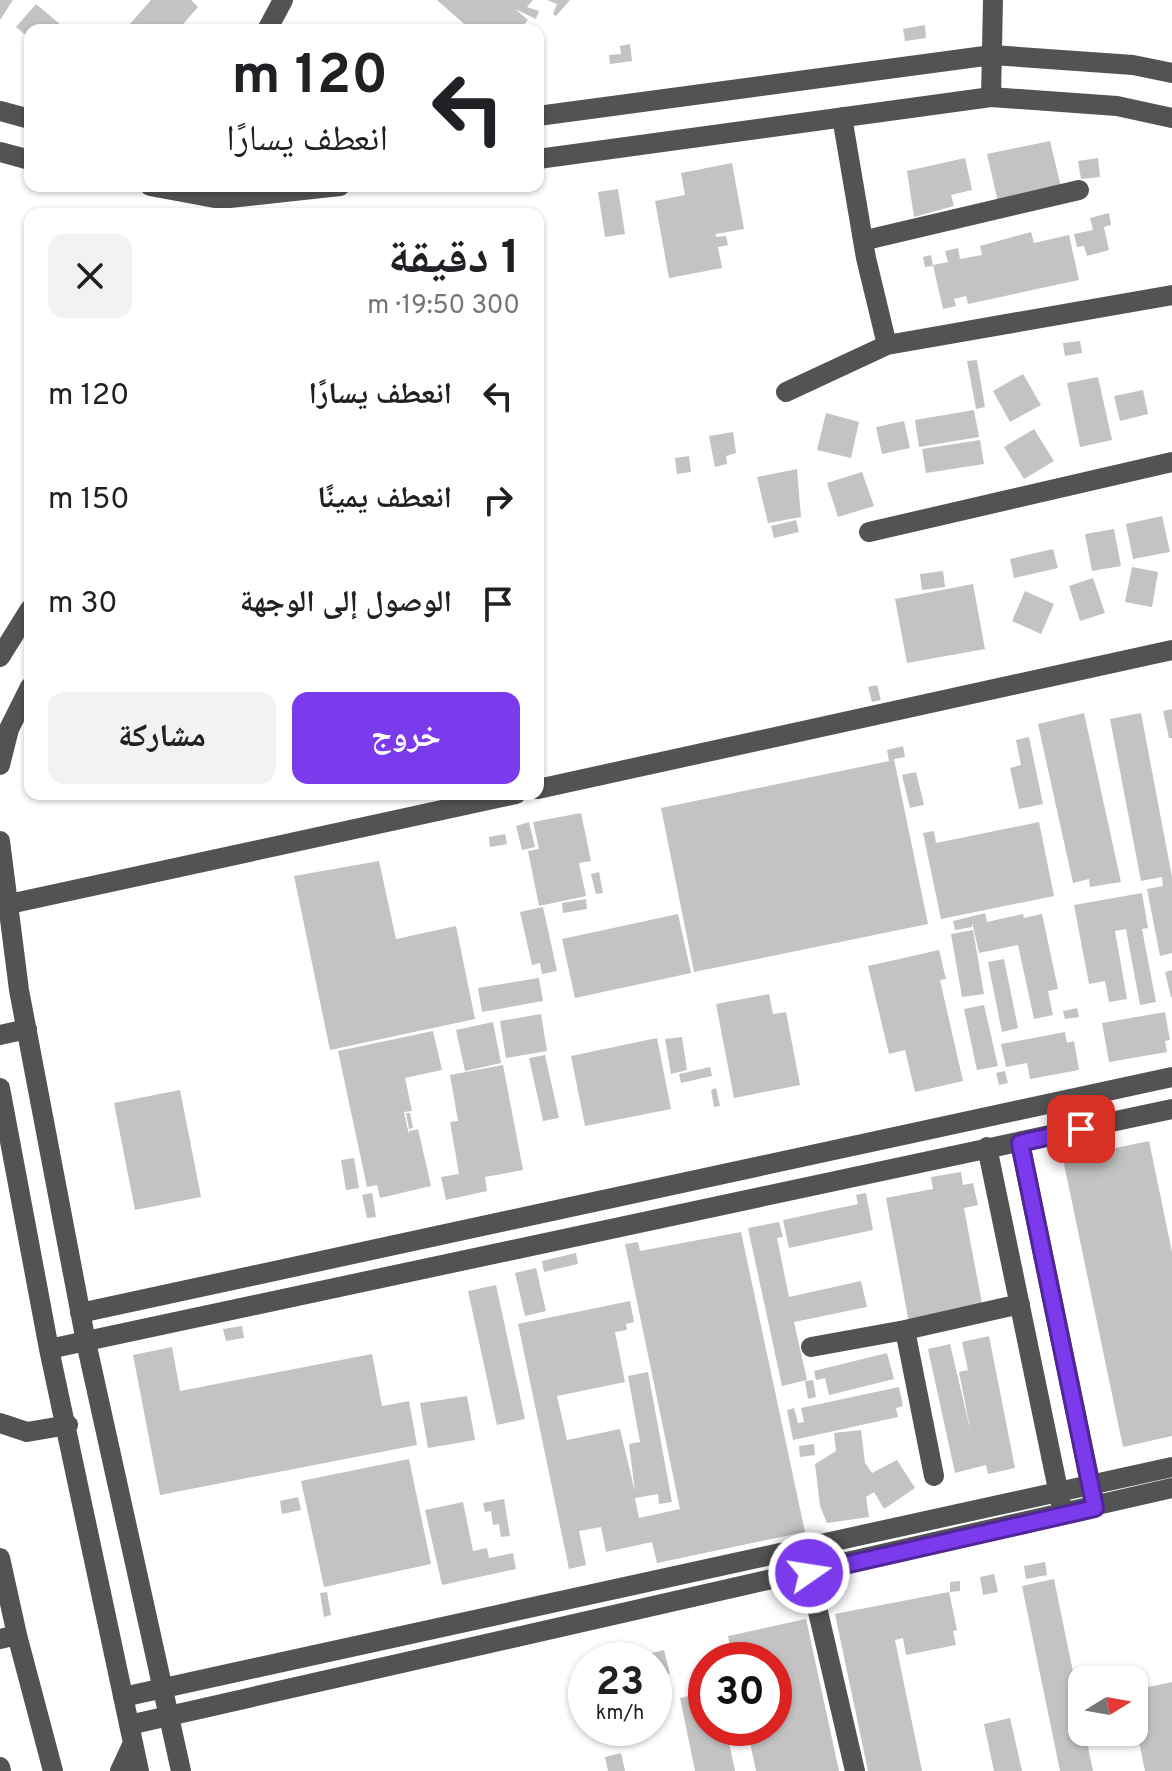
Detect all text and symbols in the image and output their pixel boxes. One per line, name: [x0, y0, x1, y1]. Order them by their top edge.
text: 120 m: [231, 43, 388, 113]
icon: left: [416, 56, 520, 160]
text: انعطف يسارًا: [226, 118, 388, 164]
text: 1 دقيقة: [388, 230, 520, 290]
button: close: [48, 234, 132, 318]
text: 300 m · 19:50: [367, 290, 520, 323]
icon: left: [476, 374, 520, 418]
text: انعطف يسارًا: [308, 377, 452, 414]
text: 120 m: [48, 378, 129, 415]
icon: right: [476, 478, 520, 522]
text: انعطف يمينًا: [317, 481, 452, 518]
text: 150 m: [48, 482, 130, 519]
icon: arrive: [476, 582, 520, 626]
text: الوصول إلى الوجهة: [240, 585, 452, 622]
text: 30 m: [48, 586, 118, 623]
button: مشاركة: [48, 692, 276, 784]
button: خروج: [292, 692, 520, 784]
pin: [1047, 1095, 1115, 1163]
icon: arrive: [1059, 1107, 1103, 1151]
position arrow: [767, 1531, 851, 1615]
speed limit sign: 30: [688, 1642, 792, 1746]
text: 23: [596, 1659, 644, 1709]
north arrow: [1068, 1666, 1148, 1746]
map controls: [1068, 1666, 1148, 1746]
text: km/h: [596, 1701, 644, 1727]

